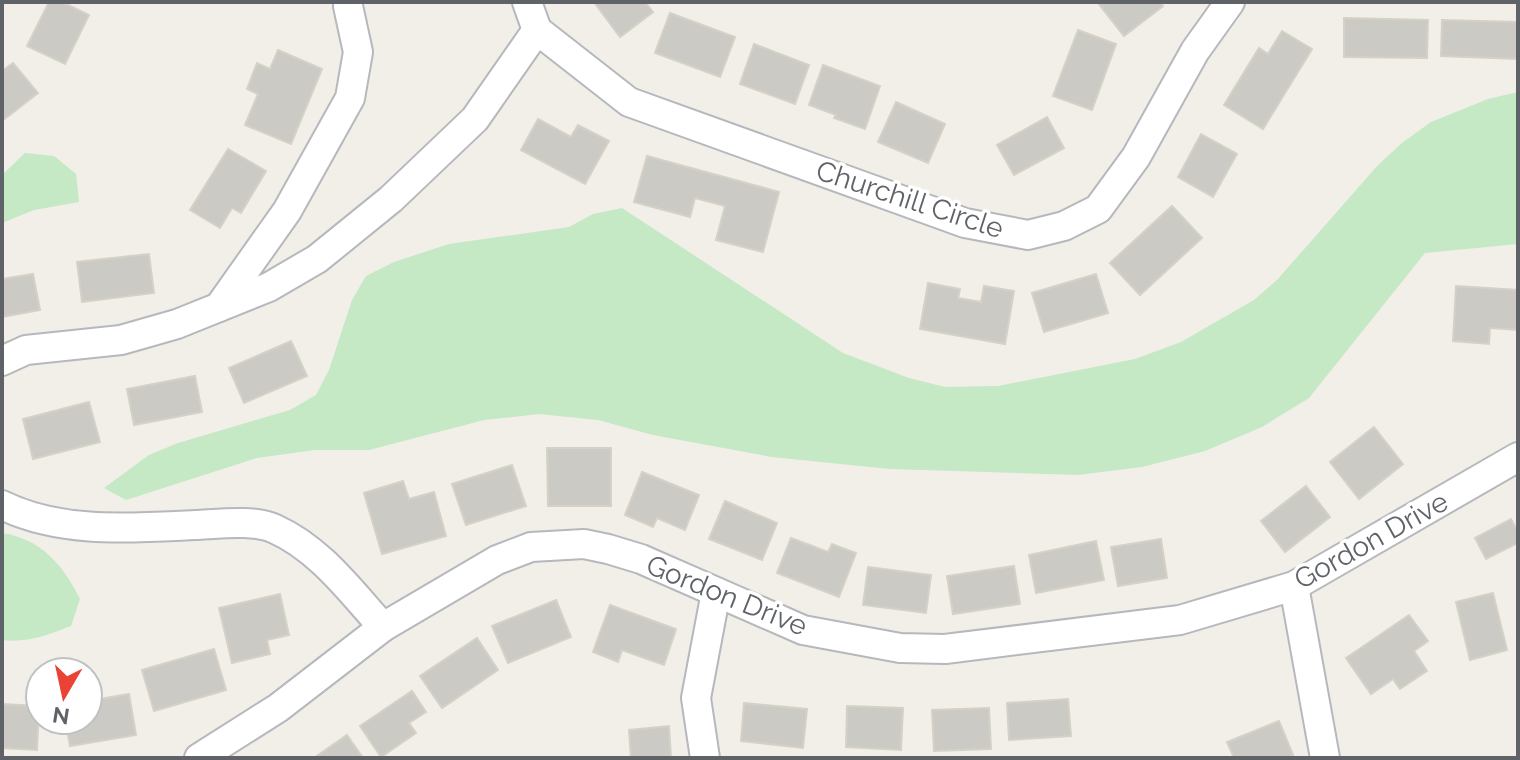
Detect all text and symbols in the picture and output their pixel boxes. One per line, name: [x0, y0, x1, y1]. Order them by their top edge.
street label: Churchill Circle: [812, 154, 1008, 245]
street label: Gordon Drive: [1289, 485, 1454, 596]
street label: Gordon Drive: [642, 548, 812, 643]
north arrow: [24, 656, 104, 736]
text: N: [51, 702, 71, 730]

